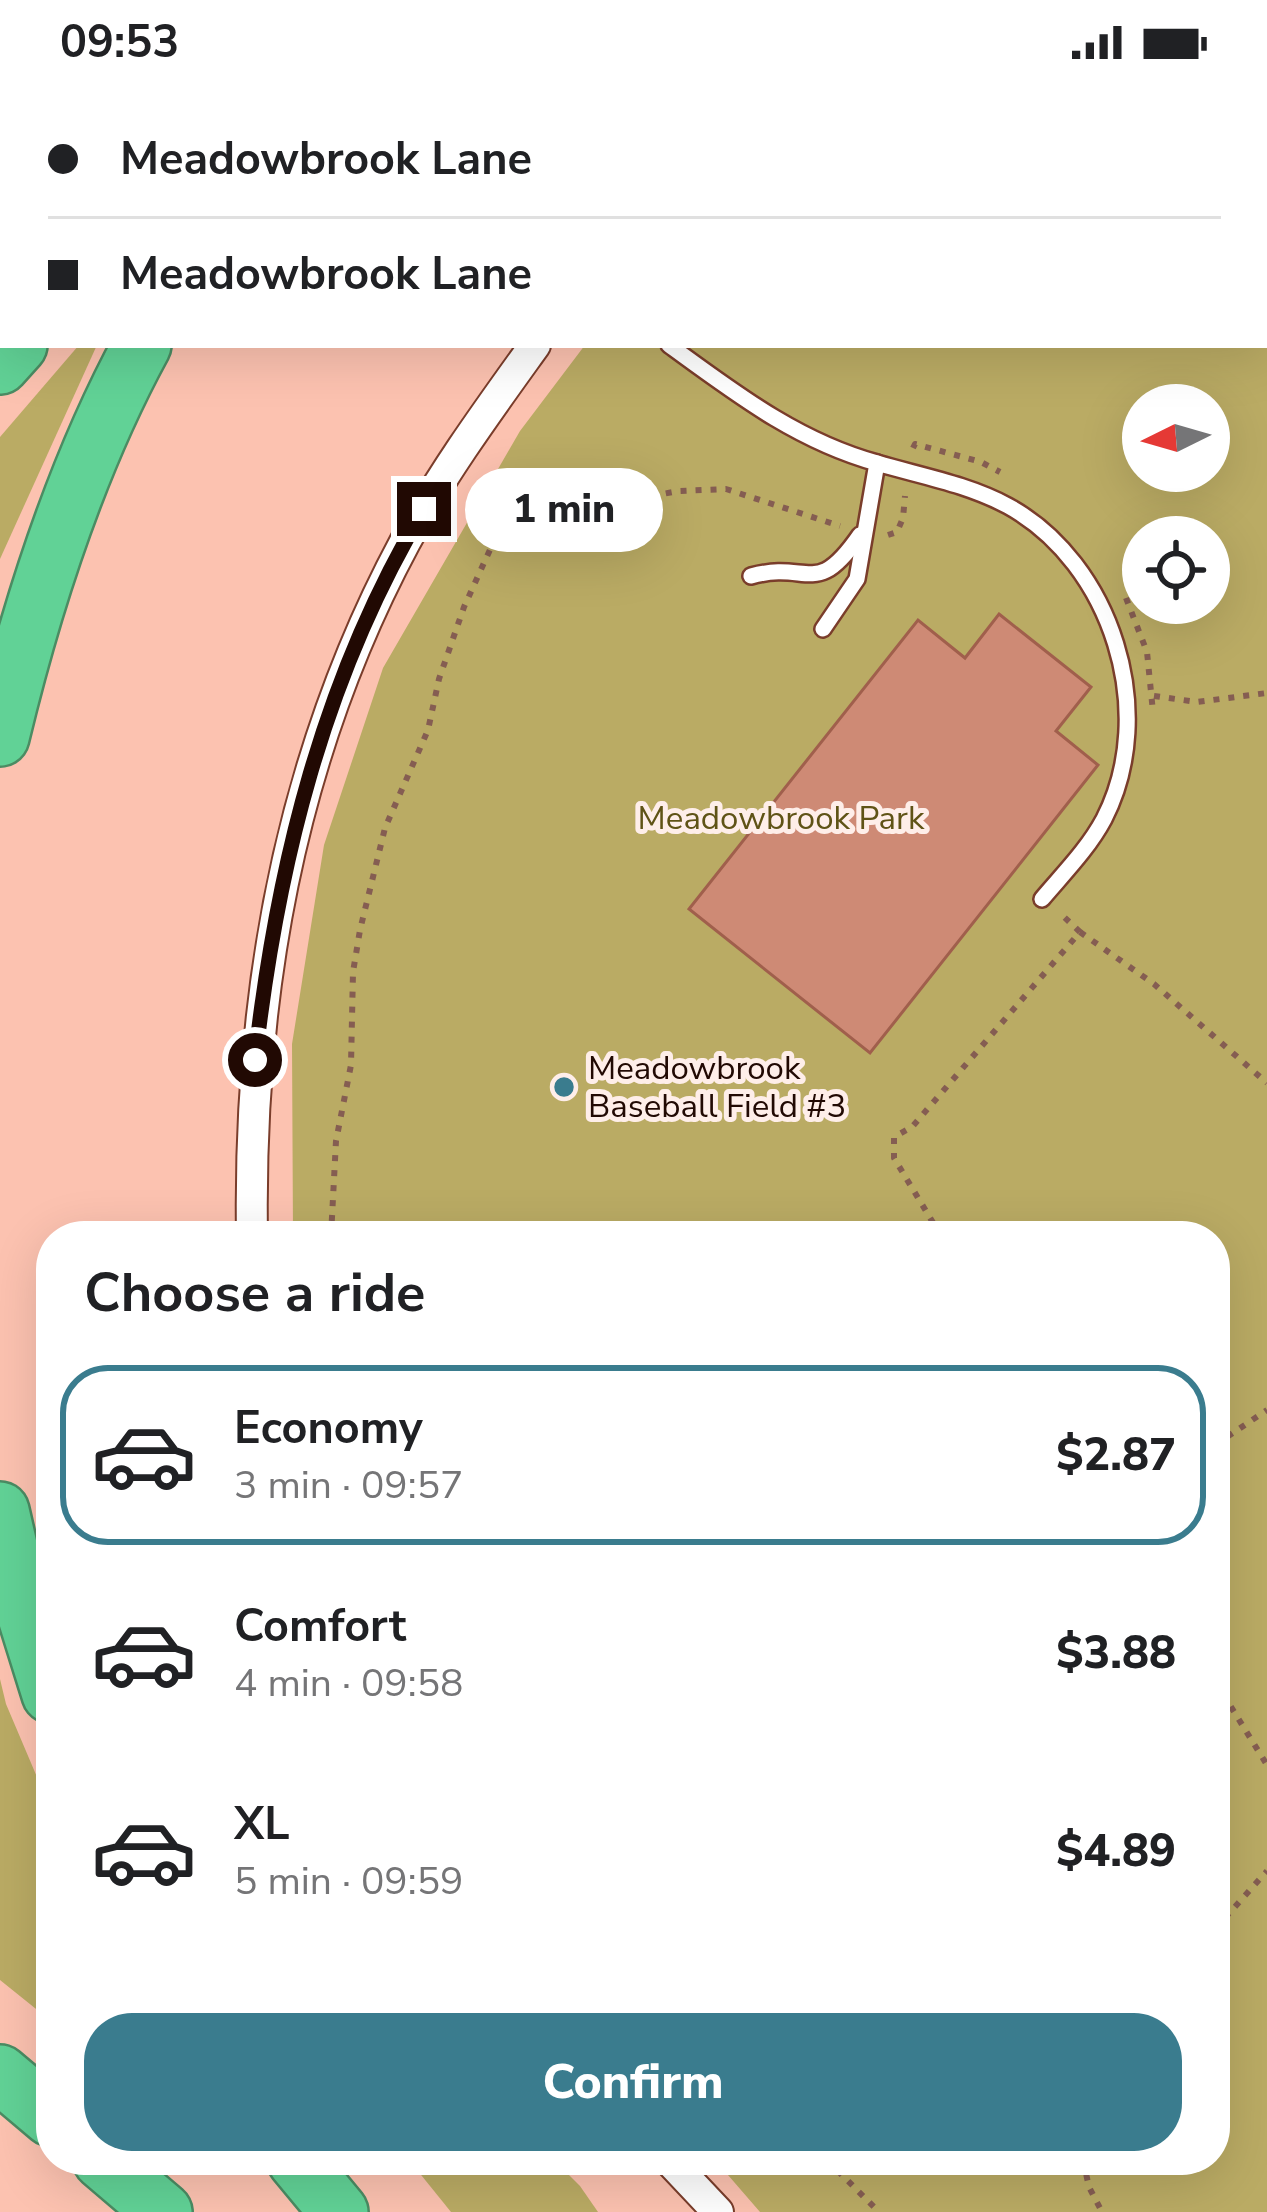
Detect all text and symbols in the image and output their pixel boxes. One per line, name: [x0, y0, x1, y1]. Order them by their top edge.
text: 09:53: [60, 12, 179, 73]
text: Meadowbrook Lane: [120, 129, 532, 190]
text: Meadowbrook Lane: [120, 244, 532, 305]
north arrow: [1122, 384, 1230, 492]
map controls: [1122, 384, 1230, 624]
callout: 1 min: [466, 467, 664, 551]
route end: [397, 482, 451, 536]
text: 1 min: [513, 483, 615, 536]
button: locate: [1122, 516, 1230, 624]
park label: Meadowbrook Park: [638, 796, 925, 841]
route start: [228, 1033, 282, 1087]
place label: Meadowbrook Baseball Field #3: [588, 1046, 846, 1129]
marker: Meadowbrook Baseball Field #3: [551, 1074, 577, 1100]
text: Choose a ride: [84, 1256, 425, 1330]
text: Economy: [234, 1398, 423, 1459]
icon: car: [90, 1401, 198, 1509]
text: $2.87: [1056, 1425, 1176, 1486]
text: 3 min · 09:57: [234, 1459, 463, 1512]
text: Comfort: [234, 1596, 406, 1657]
icon: car: [90, 1599, 198, 1707]
text: $3.88: [1056, 1623, 1176, 1684]
text: 4 min · 09:58: [234, 1657, 463, 1710]
text: XL: [234, 1794, 290, 1855]
icon: car: [90, 1797, 198, 1905]
text: $4.89: [1056, 1821, 1176, 1882]
text: 5 min · 09:59: [234, 1855, 463, 1908]
button: Confirm: [84, 2013, 1182, 2151]

